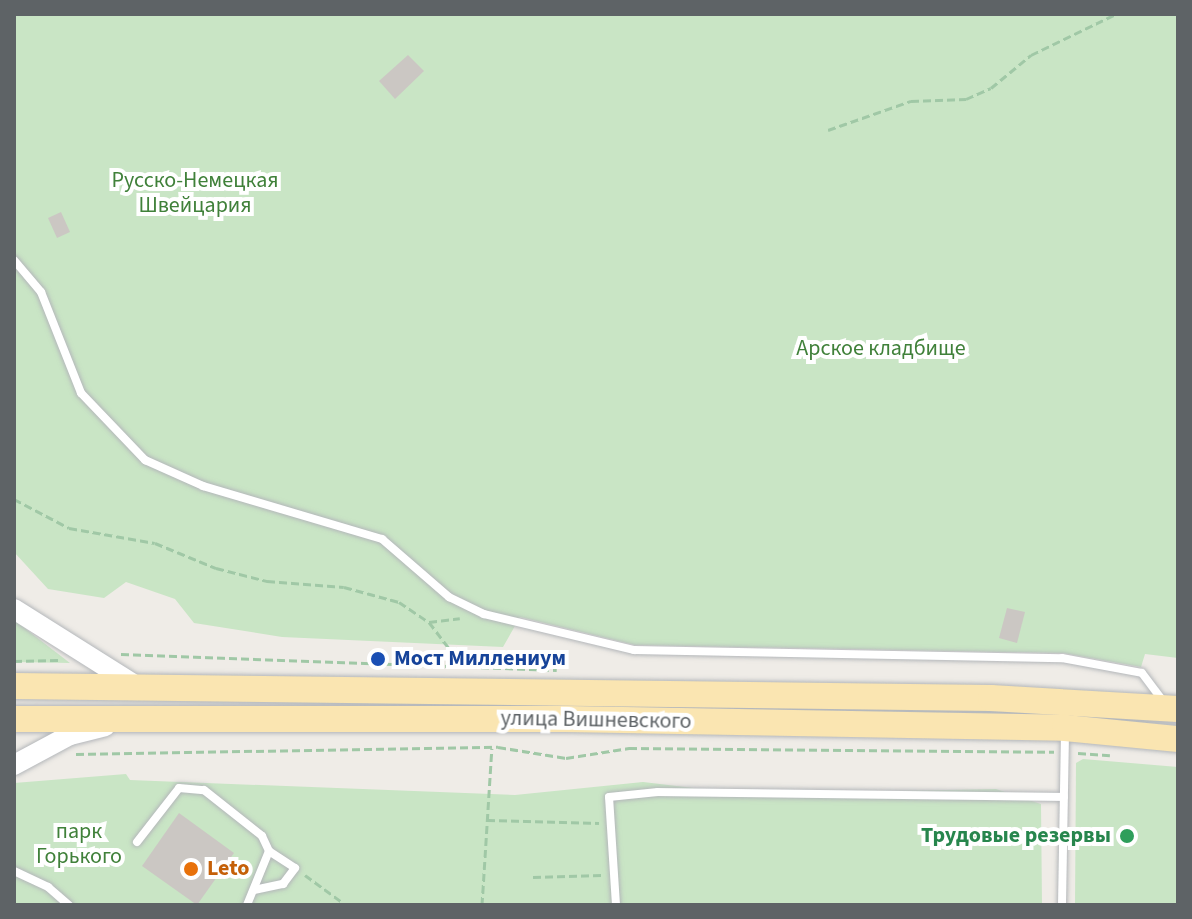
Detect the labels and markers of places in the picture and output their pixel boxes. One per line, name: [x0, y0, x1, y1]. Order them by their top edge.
place label: Мост Миллениум: [394, 646, 566, 672]
marker: Мост Миллениум: [369, 650, 387, 668]
place label: Трудовые резервы: [921, 823, 1111, 849]
marker: Трудовые резервы: [1118, 827, 1136, 845]
place label: Leto: [207, 856, 249, 882]
marker: Leto: [182, 860, 200, 878]

